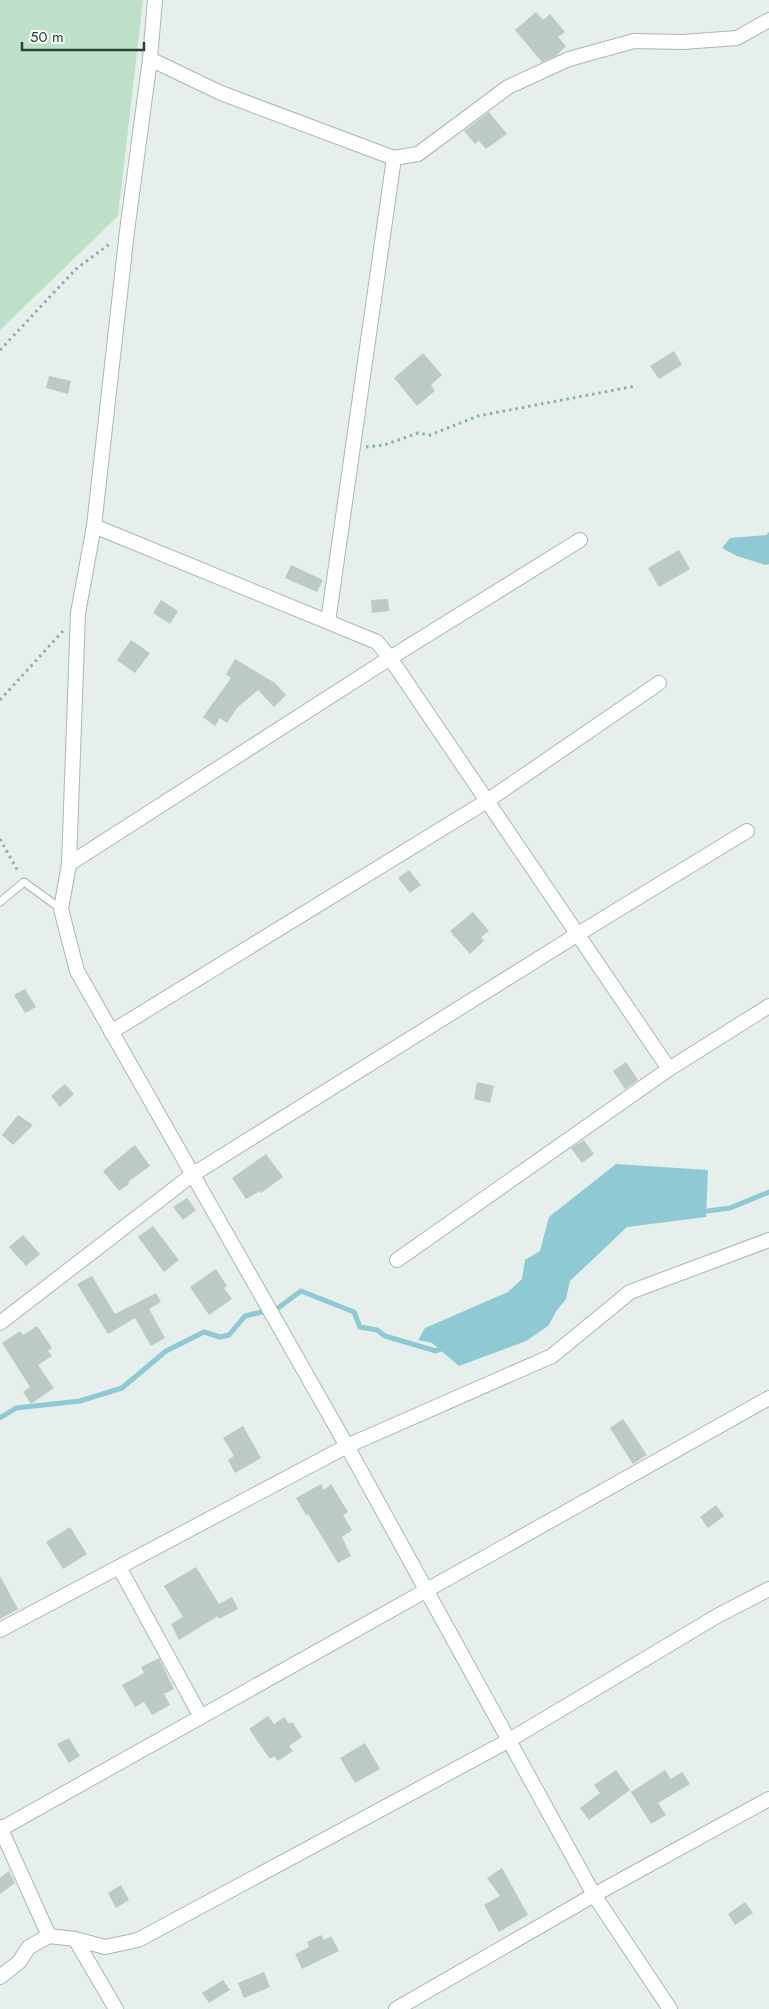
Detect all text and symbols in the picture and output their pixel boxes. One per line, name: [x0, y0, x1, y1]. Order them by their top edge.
scale bar: [22, 20, 145, 52]
text: 50 m: [30, 26, 64, 48]

